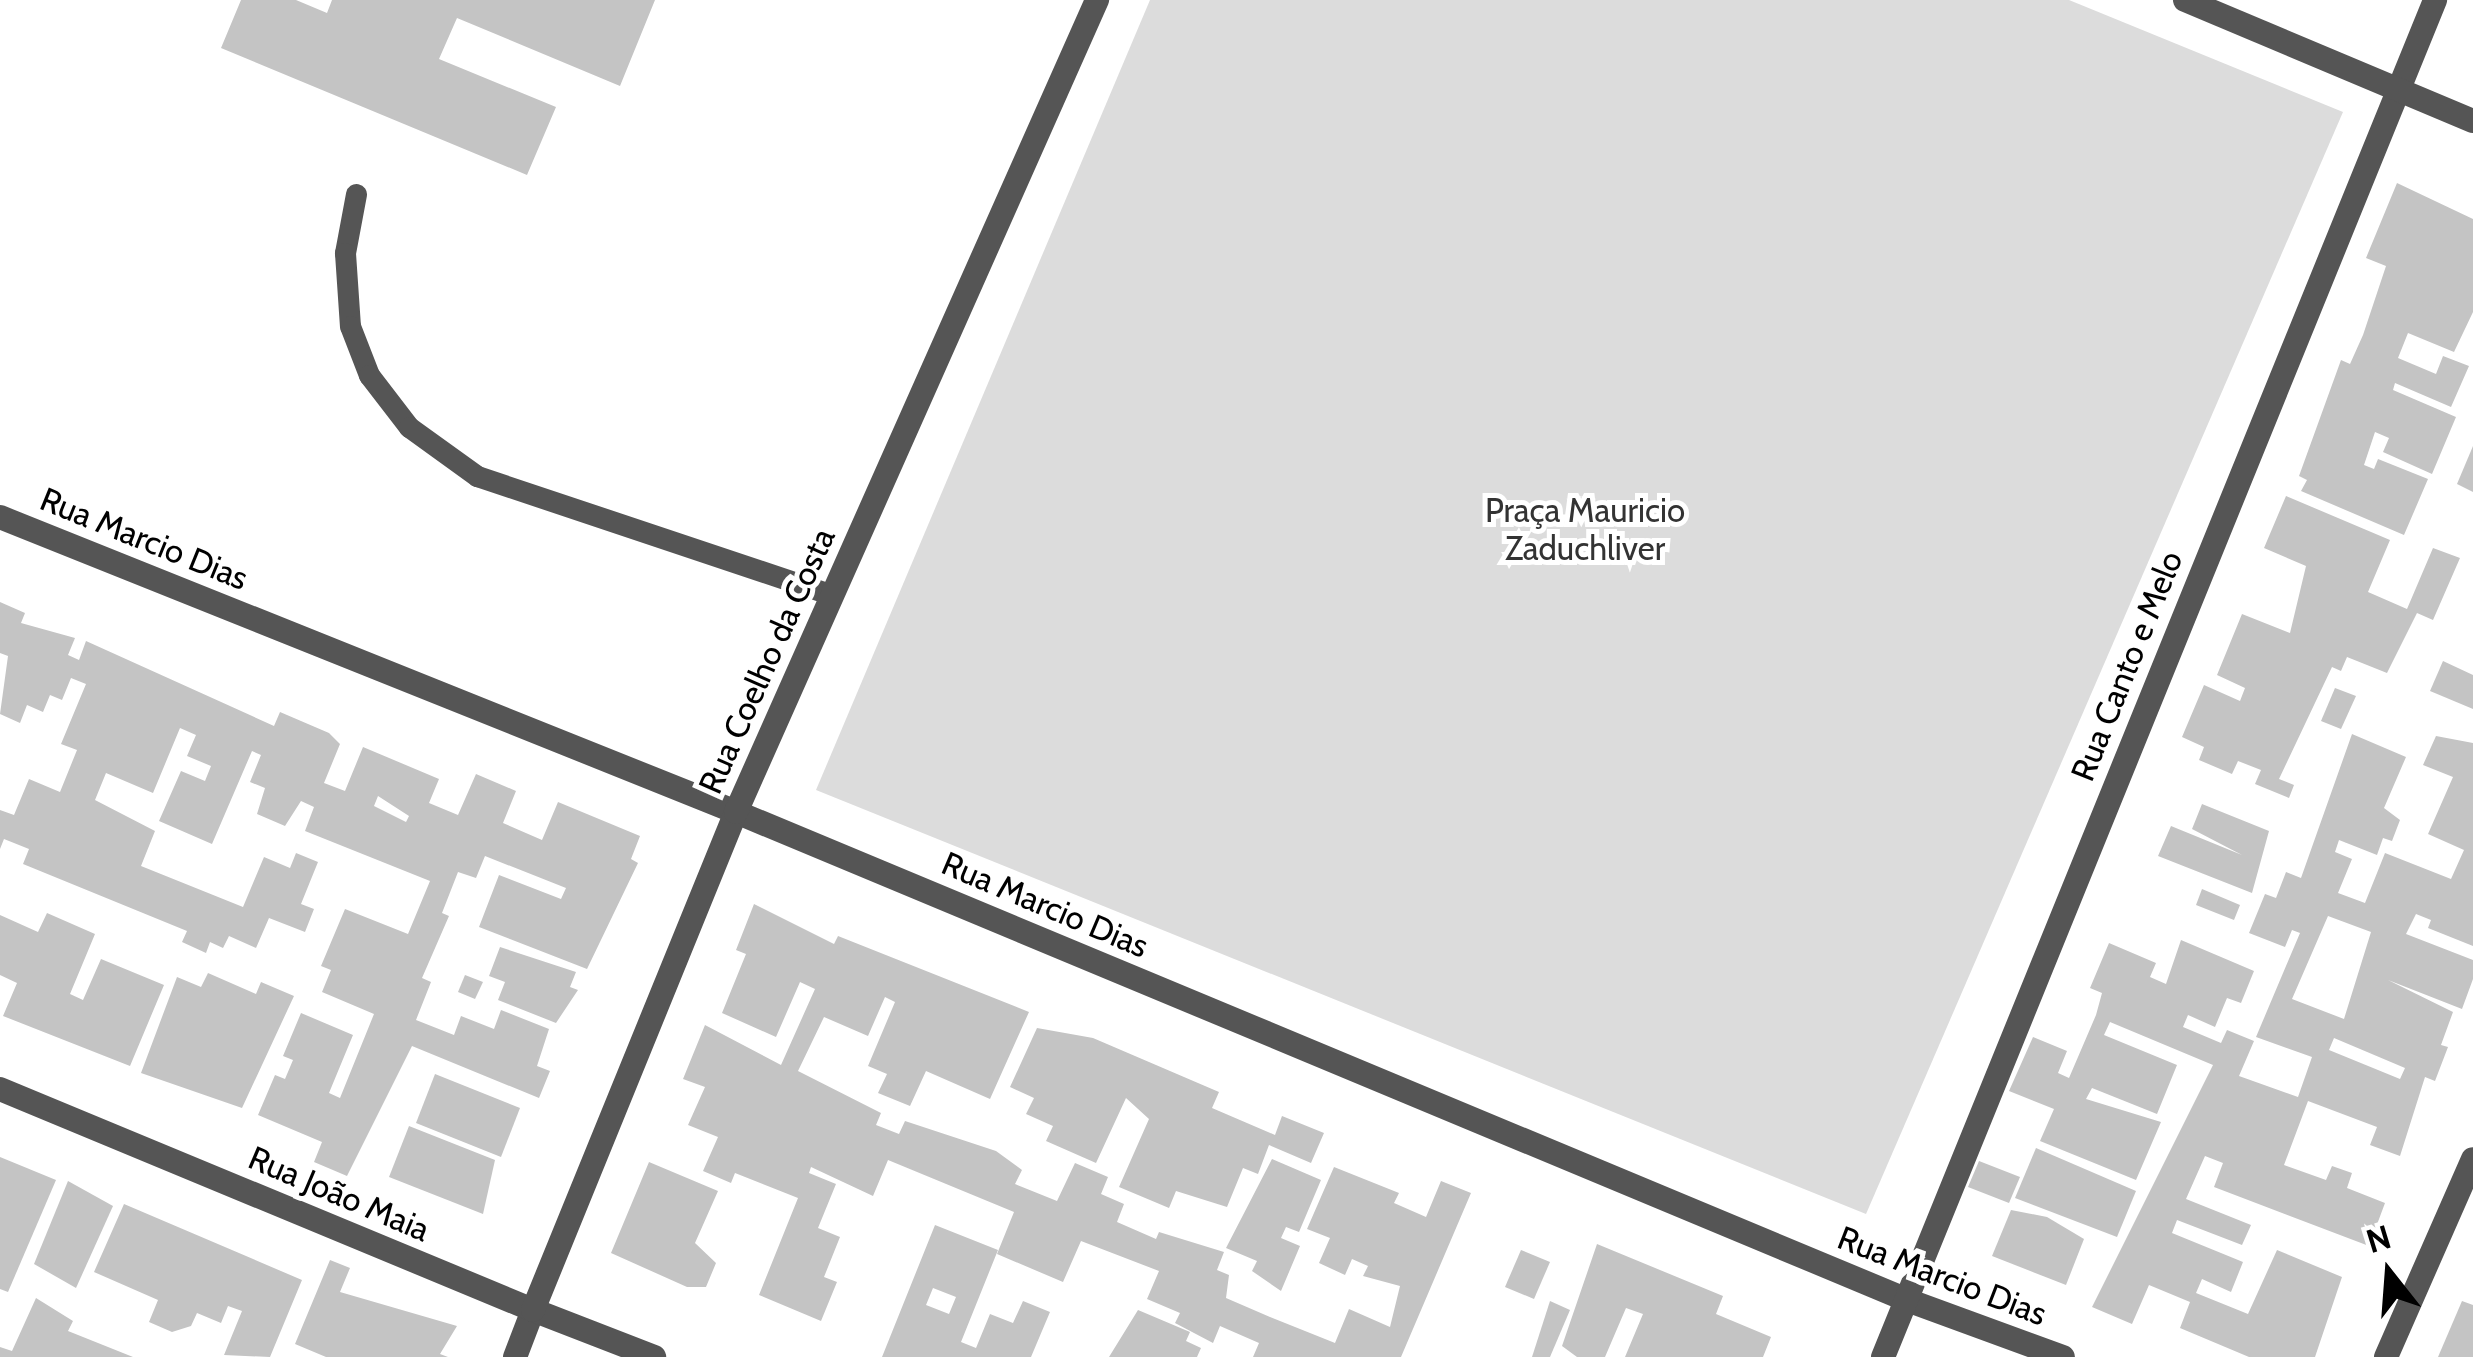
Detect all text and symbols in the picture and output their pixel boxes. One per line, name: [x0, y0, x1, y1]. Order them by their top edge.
street label: Rua Marcio Dias: [34, 479, 254, 599]
park label: Praça Mauricio Zaduchliver: [1485, 491, 1685, 569]
street label: Rua Coelho da Costa: [691, 522, 843, 800]
street label: Rua Canto e Melo: [2063, 545, 2191, 787]
street label: Rua Marcio Dias: [936, 844, 1154, 966]
street label: Rua João Maia: [243, 1138, 435, 1250]
north arrow: [2329, 1213, 2449, 1333]
text: N: [2361, 1216, 2395, 1261]
street label: Rua Marcio Dias: [1832, 1218, 2052, 1334]

